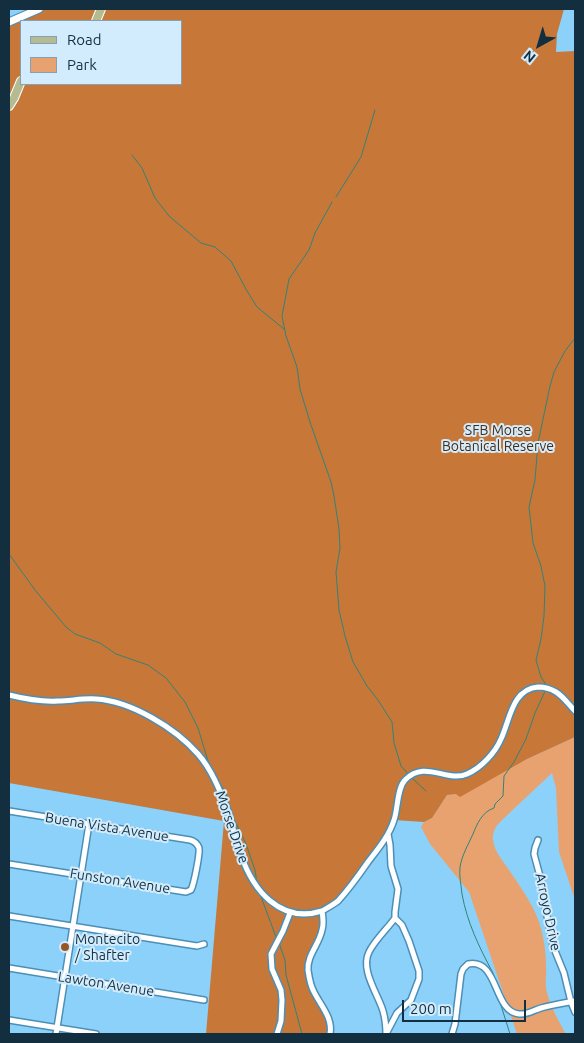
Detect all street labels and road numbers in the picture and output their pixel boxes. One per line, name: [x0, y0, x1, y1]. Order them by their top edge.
street label: Morse Drive: [212, 788, 252, 866]
street label: Buena Vista Avenue: [44, 809, 170, 845]
street label: Funston Avenue: [69, 865, 171, 897]
street label: Arroyo Drive: [532, 872, 564, 952]
street label: Lawton Avenue: [57, 968, 155, 1000]

